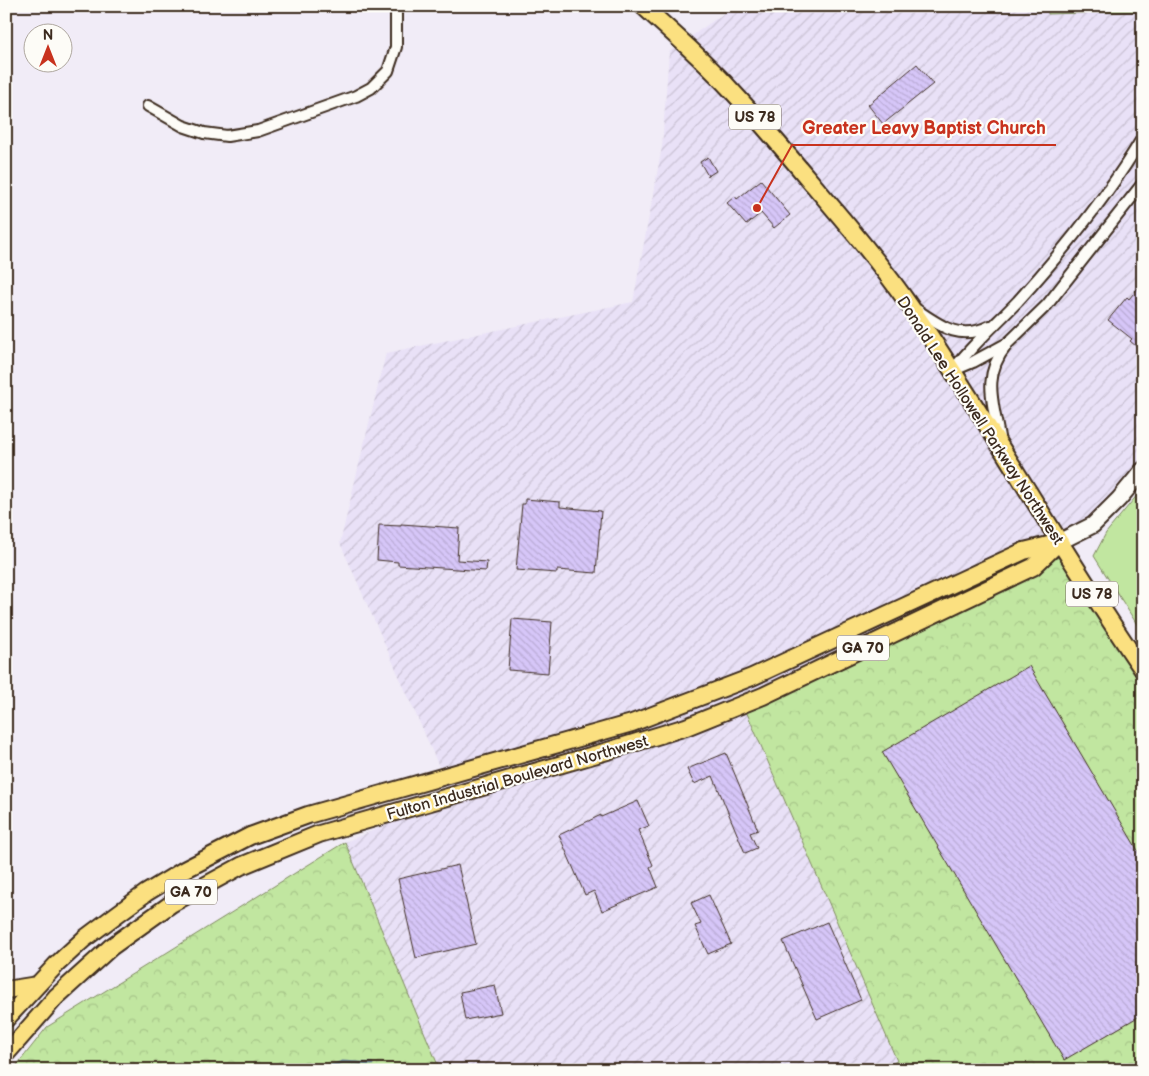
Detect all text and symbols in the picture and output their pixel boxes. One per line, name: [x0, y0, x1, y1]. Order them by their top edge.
north arrow: [22, 22, 72, 72]
text: N: [43, 27, 53, 44]
road number: US 78: [729, 104, 781, 130]
callout: Greater Leavy Baptist Church: [792, 112, 1056, 145]
text: Greater Leavy Baptist Church: [802, 118, 1046, 139]
street label: Donald Lee Hollowell Parkway Northwest: [892, 293, 1067, 548]
road number: US 78: [1066, 582, 1118, 606]
road number: GA 70: [837, 636, 889, 660]
street label: Fulton Industrial Boulevard Northwest: [385, 732, 650, 825]
road number: GA 70: [165, 880, 217, 904]

